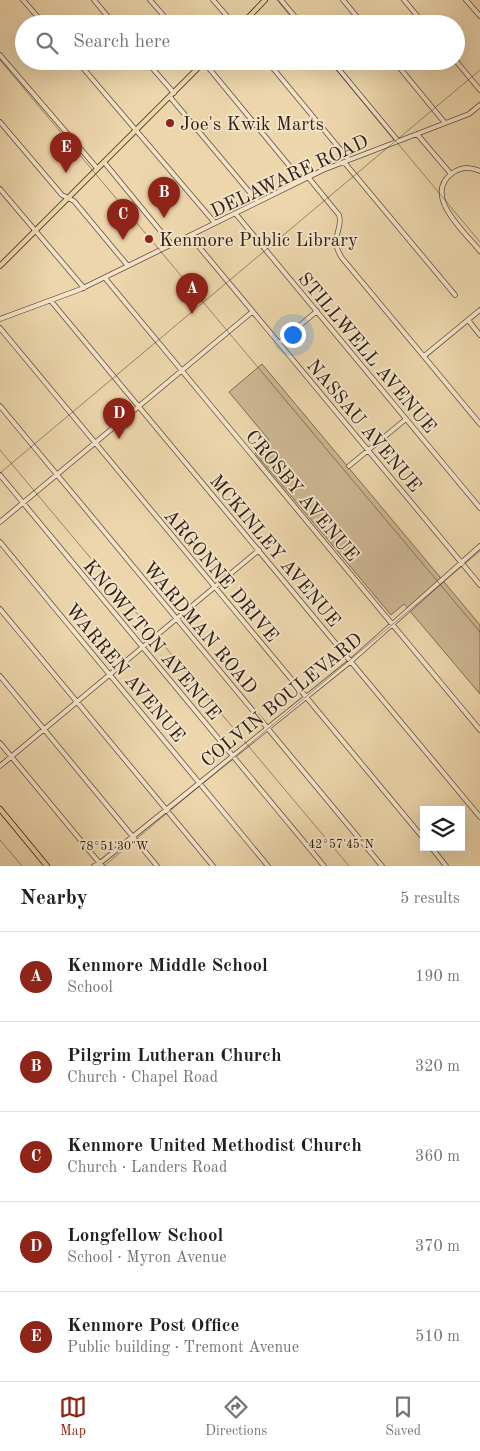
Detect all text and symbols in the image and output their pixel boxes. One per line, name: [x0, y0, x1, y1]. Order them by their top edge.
search box: [15, 15, 465, 70]
icon: search: [33, 29, 61, 57]
text: Search here: [73, 33, 170, 52]
place label: Joe's Kwik Marts: [180, 116, 324, 135]
marker: Joe's Kwik Marts: [164, 117, 176, 129]
pin: E: [50, 132, 82, 173]
street label: DELAWARE ROAD: [208, 132, 372, 222]
pin: B: [148, 177, 180, 218]
pin: C: [107, 199, 139, 240]
place label: Kenmore Public Library: [159, 232, 358, 251]
marker: Kenmore Public Library: [143, 233, 155, 245]
street label: STILLWELL AVENUE: [294, 270, 439, 438]
pin: A: [176, 273, 208, 314]
your location: [280, 322, 306, 348]
street label: NASSAU AVENUE: [302, 357, 424, 496]
pin: D: [103, 398, 135, 439]
street label: CROSBY AVENUE: [241, 427, 361, 566]
street label: MCKINLEY AVENUE: [205, 472, 343, 631]
street label: ARGONNE DRIVE: [159, 507, 281, 646]
street label: KNOWLTON AVENUE: [79, 557, 223, 724]
street label: WARDMAN ROAD: [138, 559, 260, 698]
street label: WARREN AVENUE: [61, 601, 187, 746]
street label: COLVIN BOULEVARD: [198, 630, 367, 772]
map controls: [420, 806, 465, 851]
button: layers: [420, 806, 465, 851]
text: 42°57'45"N: [308, 838, 374, 851]
text: 78°51'30"W: [79, 840, 149, 853]
text: Nearby: [20, 888, 88, 909]
text: 5 results: [400, 891, 460, 907]
text: Kenmore Middle School: [67, 957, 268, 976]
text: A: [30, 969, 42, 985]
text: 190 m: [415, 969, 460, 985]
text: School: [67, 980, 113, 996]
text: Pilgrim Lutheran Church: [67, 1047, 282, 1066]
text: B: [30, 1059, 42, 1075]
text: 320 m: [415, 1059, 460, 1075]
text: Church · Chapel Road: [67, 1070, 218, 1086]
text: Kenmore United Methodist Church: [67, 1137, 362, 1156]
text: C: [31, 1149, 41, 1165]
text: 360 m: [415, 1149, 460, 1165]
text: Church · Landers Road: [67, 1160, 227, 1176]
text: Longfellow School: [67, 1227, 223, 1246]
text: D: [30, 1239, 42, 1255]
text: 370 m: [415, 1239, 460, 1255]
text: School · Myron Avenue: [67, 1250, 227, 1266]
text: Kenmore Post Office: [67, 1317, 240, 1336]
text: E: [30, 1329, 42, 1345]
text: 510 m: [415, 1329, 460, 1345]
text: Public building · Tremont Avenue: [67, 1340, 299, 1356]
tab: Map: [59, 1393, 87, 1440]
tab: Directions: [205, 1393, 267, 1440]
tab: Saved: [385, 1393, 421, 1440]

